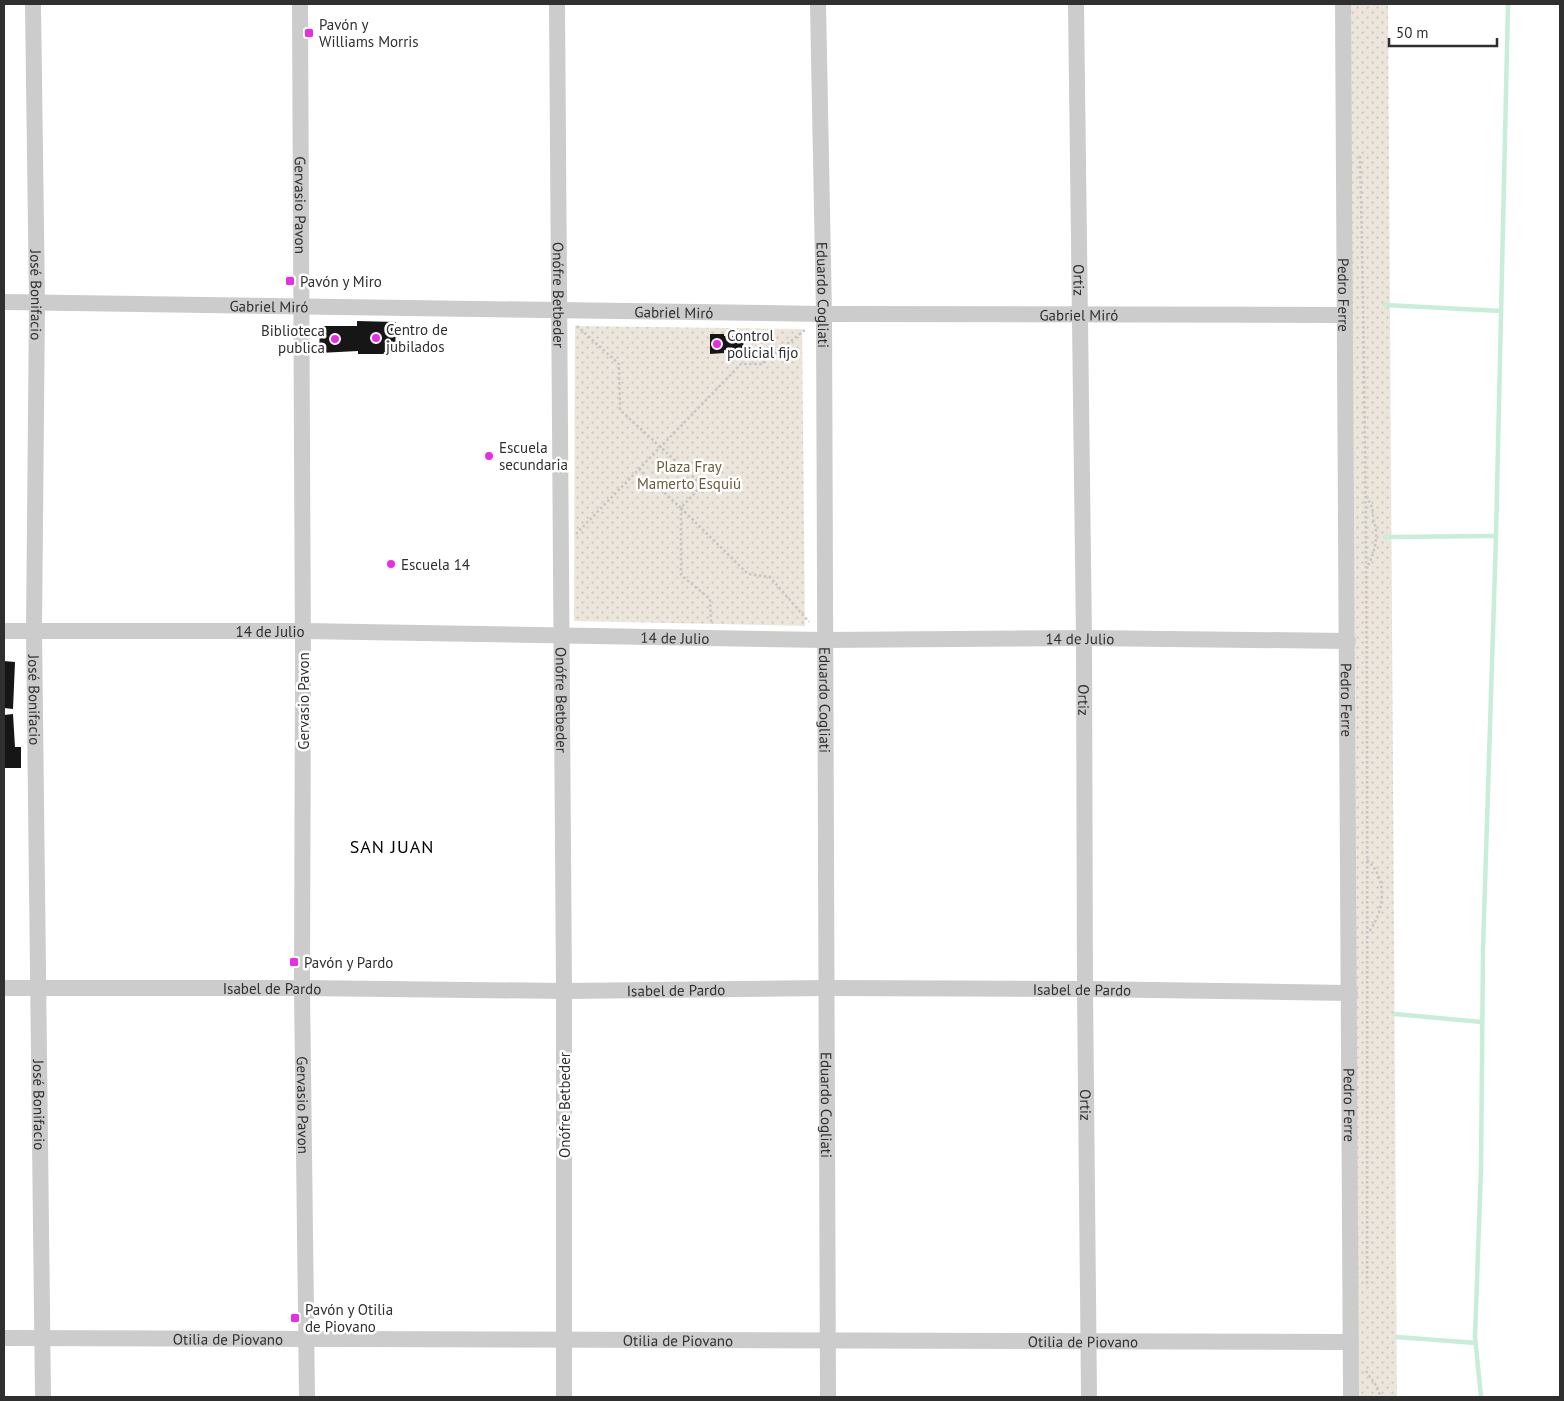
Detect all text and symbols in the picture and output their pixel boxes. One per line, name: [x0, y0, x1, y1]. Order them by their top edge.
place label: Pavón y Williams Morris: [319, 15, 419, 51]
scale bar: [1389, 15, 1496, 47]
text: 50 m: [1396, 23, 1429, 42]
marker: Pavón y Williams Morris: [303, 27, 315, 39]
street label: Gervasio Pavon: [291, 156, 311, 254]
street label: Onófre Betbeder: [549, 242, 569, 348]
street label: Eduardo Cogliati: [813, 242, 834, 348]
street label: José Bonifacio: [27, 249, 47, 340]
street label: Pedro Ferre: [1334, 258, 1354, 332]
street label: Ortiz: [1070, 264, 1089, 296]
place label: Pavón y Miro: [300, 272, 382, 291]
marker: Pavón y Miro: [284, 275, 296, 287]
street label: Gabriel Miró: [229, 296, 309, 316]
street label: Gabriel Miró: [634, 302, 714, 322]
street label: Gabriel Miró: [1039, 305, 1118, 324]
place label: Centro de jubilados: [386, 320, 448, 356]
place label: Biblioteca publica: [261, 321, 325, 357]
place label: Control policial fijo: [727, 326, 798, 362]
marker: Centro de jubilados: [370, 332, 382, 344]
marker: Biblioteca publica: [329, 333, 341, 345]
marker: Control policial fijo: [711, 338, 723, 350]
place label: Escuela secundaria: [499, 438, 568, 474]
marker: Escuela secundaria: [483, 450, 495, 462]
park label: Plaza Fray Mamerto Esquiú: [637, 457, 741, 493]
place label: Escuela 14: [401, 555, 470, 574]
marker: Escuela 14: [385, 558, 397, 570]
street label: 14 de Julio: [235, 622, 305, 641]
street label: 14 de Julio: [640, 627, 710, 648]
street label: 14 de Julio: [1045, 628, 1115, 648]
street label: Onófre Betbeder: [552, 647, 572, 753]
street label: Eduardo Cogliati: [816, 647, 835, 753]
street label: Gervasio Pavon: [294, 652, 313, 750]
street label: José Bonifacio: [25, 654, 45, 745]
street label: Pedro Ferre: [1337, 663, 1357, 737]
street label: Ortiz: [1075, 684, 1094, 716]
district label: SAN JUAN: [350, 835, 434, 858]
place label: Pavón y Pardo: [304, 953, 393, 972]
marker: Pavón y Pardo: [288, 956, 300, 968]
street label: Isabel de Pardo: [223, 978, 321, 998]
street label: Isabel de Pardo: [1033, 979, 1131, 999]
street label: Isabel de Pardo: [627, 980, 725, 1000]
street label: Onófre Betbeder: [555, 1052, 574, 1158]
street label: Eduardo Cogliati: [817, 1052, 837, 1158]
street label: Gervasio Pavon: [293, 1056, 314, 1154]
street label: José Bonifacio: [30, 1059, 50, 1150]
street label: Pedro Ferre: [1340, 1068, 1360, 1142]
street label: Ortiz: [1076, 1089, 1096, 1121]
place label: Pavón y Otilia de Piovano: [305, 1300, 393, 1336]
marker: Pavón y Otilia de Piovano: [289, 1312, 301, 1324]
street label: Otilia de Piovano: [173, 1329, 283, 1348]
street label: Otilia de Piovano: [623, 1330, 733, 1350]
street label: Otilia de Piovano: [1028, 1332, 1138, 1351]

